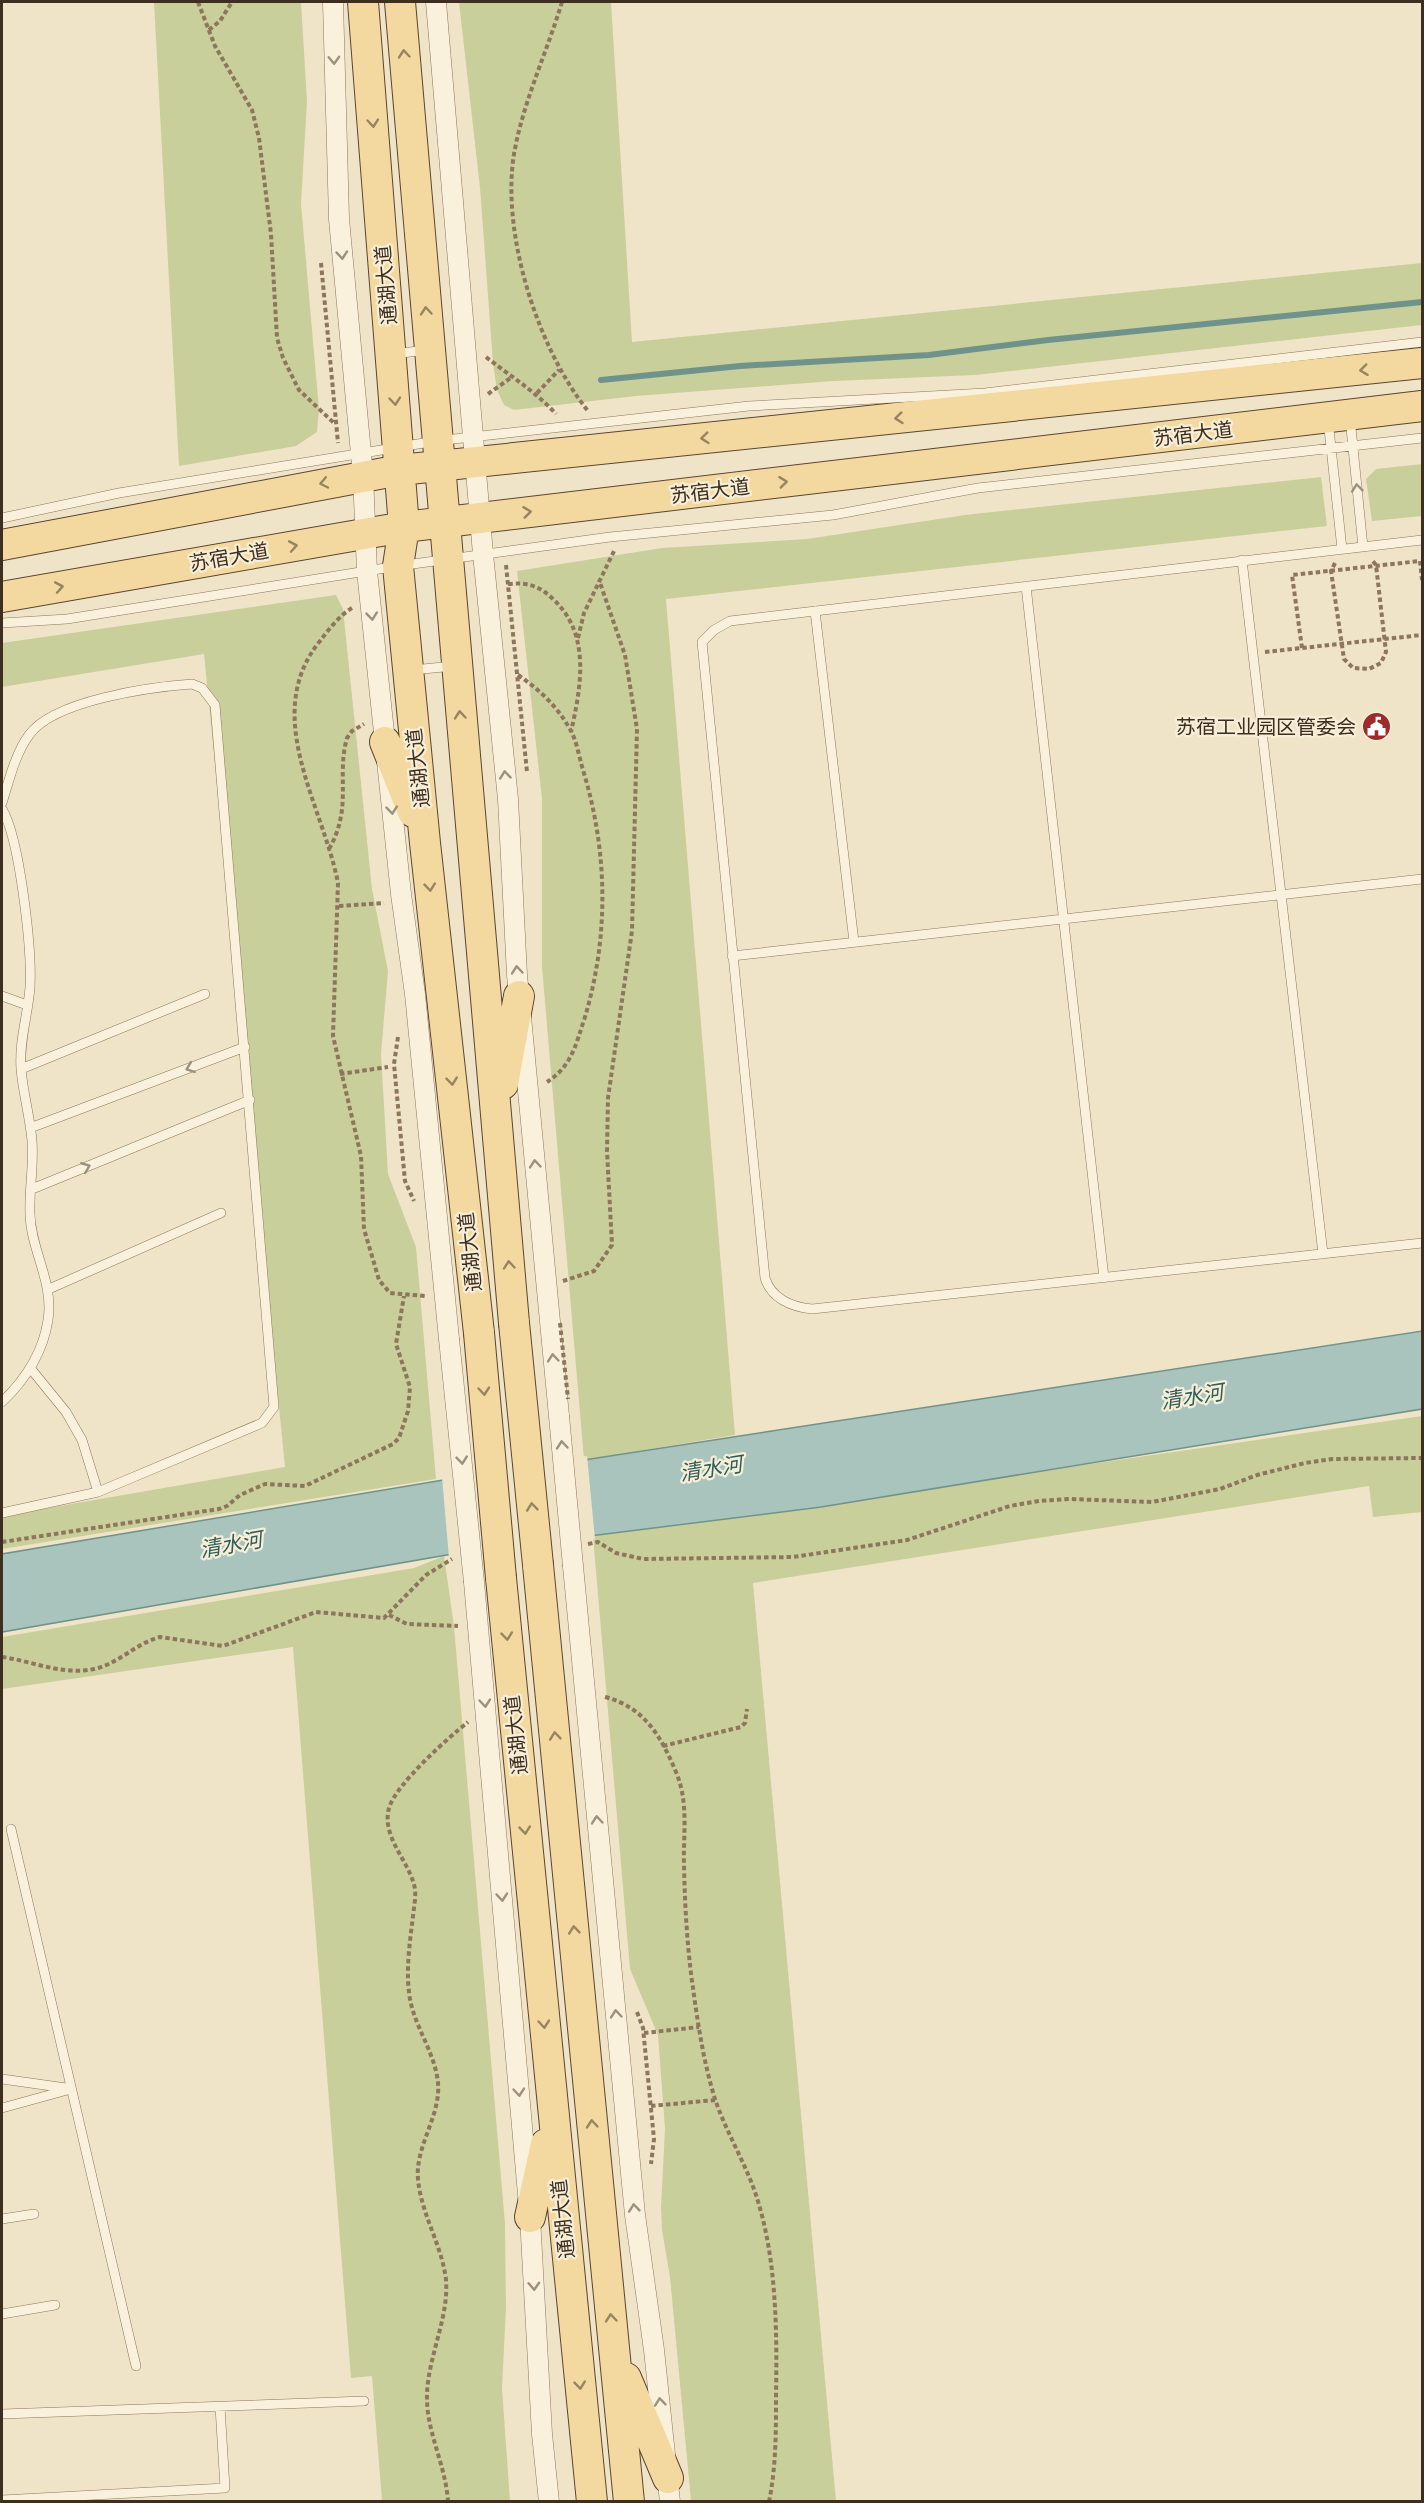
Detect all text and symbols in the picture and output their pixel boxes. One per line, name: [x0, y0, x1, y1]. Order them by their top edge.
one-way arrow: [398, 50, 411, 59]
one-way arrow: [328, 55, 341, 64]
one-way arrow: [366, 118, 379, 127]
street label: 通湖大道: [371, 244, 401, 326]
one-way arrow: [335, 250, 348, 259]
one-way arrow: [419, 307, 432, 316]
one-way arrow: [1360, 363, 1369, 376]
one-way arrow: [388, 396, 401, 405]
one-way arrow: [894, 411, 903, 424]
street label: 苏宿大道: [1152, 417, 1234, 451]
one-way arrow: [700, 431, 709, 444]
street label: 苏宿大道: [669, 474, 751, 508]
one-way arrow: [319, 476, 329, 489]
one-way arrow: [779, 476, 788, 489]
one-way arrow: [1351, 484, 1364, 493]
one-way arrow: [523, 506, 532, 519]
street label: 苏宿大道: [188, 538, 270, 576]
one-way arrow: [287, 540, 297, 553]
one-way arrow: [54, 581, 64, 593]
one-way arrow: [365, 612, 378, 621]
one-way arrow: [454, 710, 467, 719]
public building icon: 苏宿工业园区管委会: [1361, 711, 1393, 743]
place label: 苏宿工业园区管委会: [1176, 715, 1356, 739]
street label: 通湖大道: [402, 727, 434, 809]
one-way arrow: [499, 770, 512, 780]
one-way arrow: [385, 806, 398, 815]
one-way arrow: [423, 883, 436, 892]
one-way arrow: [511, 965, 524, 974]
one-way arrow: [186, 1061, 197, 1073]
one-way arrow: [445, 1077, 457, 1086]
one-way arrow: [529, 1159, 542, 1168]
one-way arrow: [80, 1162, 91, 1174]
street label: 通湖大道: [454, 1211, 486, 1293]
one-way arrow: [503, 1260, 516, 1269]
one-way arrow: [547, 1353, 560, 1362]
water label: 清水河: [1159, 1380, 1229, 1414]
one-way arrow: [478, 1387, 491, 1396]
one-way arrow: [555, 1440, 568, 1449]
water label: 清水河: [678, 1452, 748, 1486]
one-way arrow: [455, 1455, 467, 1464]
one-way arrow: [526, 1502, 539, 1511]
water label: 清水河: [198, 1527, 268, 1562]
one-way arrow: [500, 1631, 512, 1640]
street label: 通湖大道: [500, 1694, 532, 1776]
one-way arrow: [478, 1698, 491, 1708]
one-way arrow: [549, 1731, 562, 1740]
one-way arrow: [591, 1815, 604, 1825]
one-way arrow: [518, 1825, 531, 1834]
one-way arrow: [495, 1893, 508, 1902]
one-way arrow: [568, 1925, 581, 1934]
one-way arrow: [610, 2010, 623, 2019]
one-way arrow: [537, 2019, 550, 2029]
one-way arrow: [512, 2087, 525, 2096]
one-way arrow: [586, 2119, 599, 2128]
street label: 通湖大道: [547, 2178, 579, 2260]
one-way arrow: [628, 2204, 641, 2213]
one-way arrow: [528, 2281, 541, 2290]
one-way arrow: [605, 2313, 618, 2322]
one-way arrow: [573, 2381, 586, 2390]
one-way arrow: [654, 2397, 666, 2406]

